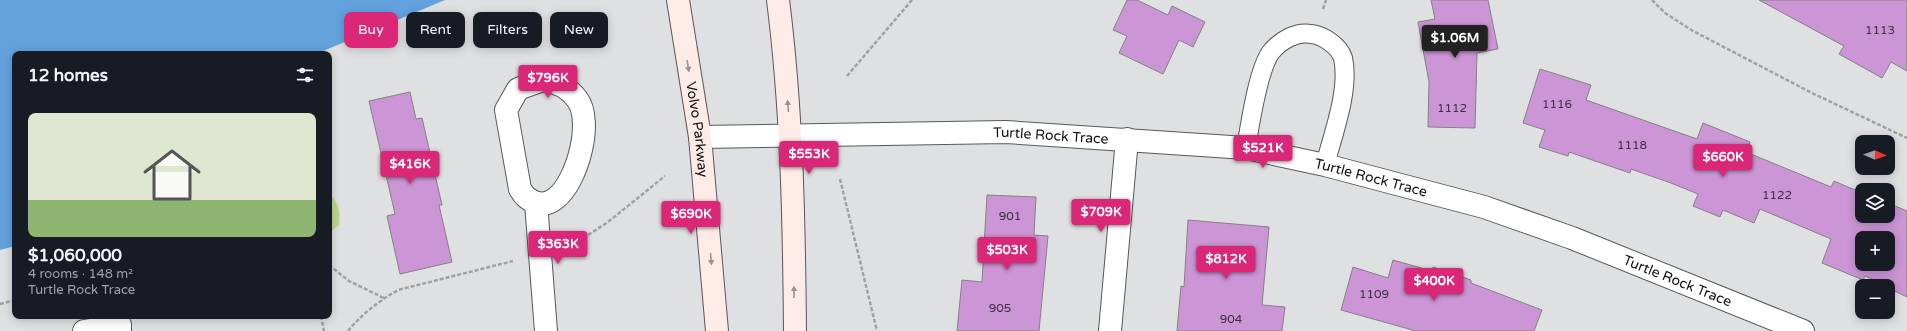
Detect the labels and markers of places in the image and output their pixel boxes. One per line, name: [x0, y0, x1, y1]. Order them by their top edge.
pin: $1.06M: [1422, 25, 1488, 59]
pin: $796K: [520, 65, 576, 99]
pin: $521K: [1235, 135, 1291, 169]
pin: $553K: [781, 141, 837, 175]
pin: $660K: [1695, 144, 1751, 178]
pin: $416K: [382, 151, 438, 185]
pin: $709K: [1073, 199, 1129, 233]
pin: $690K: [663, 201, 719, 235]
pin: $363K: [530, 231, 586, 265]
pin: $503K: [979, 237, 1035, 271]
pin: $812K: [1198, 246, 1254, 280]
pin: $400K: [1406, 268, 1462, 302]

